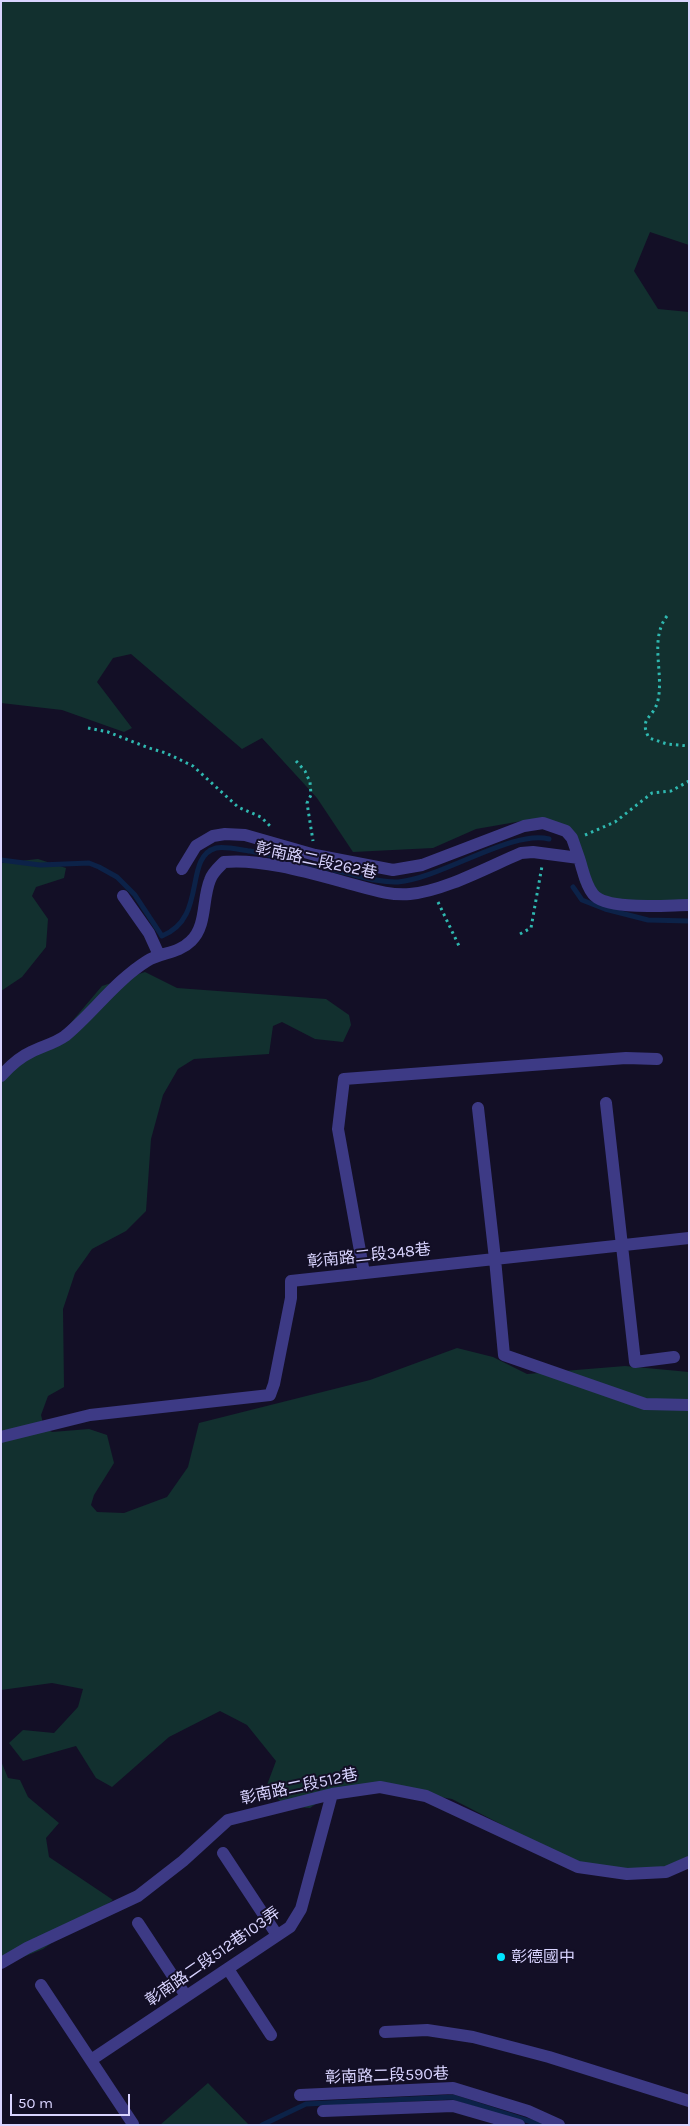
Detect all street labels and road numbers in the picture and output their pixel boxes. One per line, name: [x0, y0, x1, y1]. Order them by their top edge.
street label: 彰南路二段262巷: [254, 839, 378, 883]
street label: 彰南路二段348巷: [306, 1240, 432, 1272]
street label: 彰南路二段512巷: [239, 1765, 359, 1809]
street label: 彰南路二段512巷103弄: [142, 1903, 284, 2011]
street label: 彰南路二段590巷: [325, 2064, 449, 2088]

